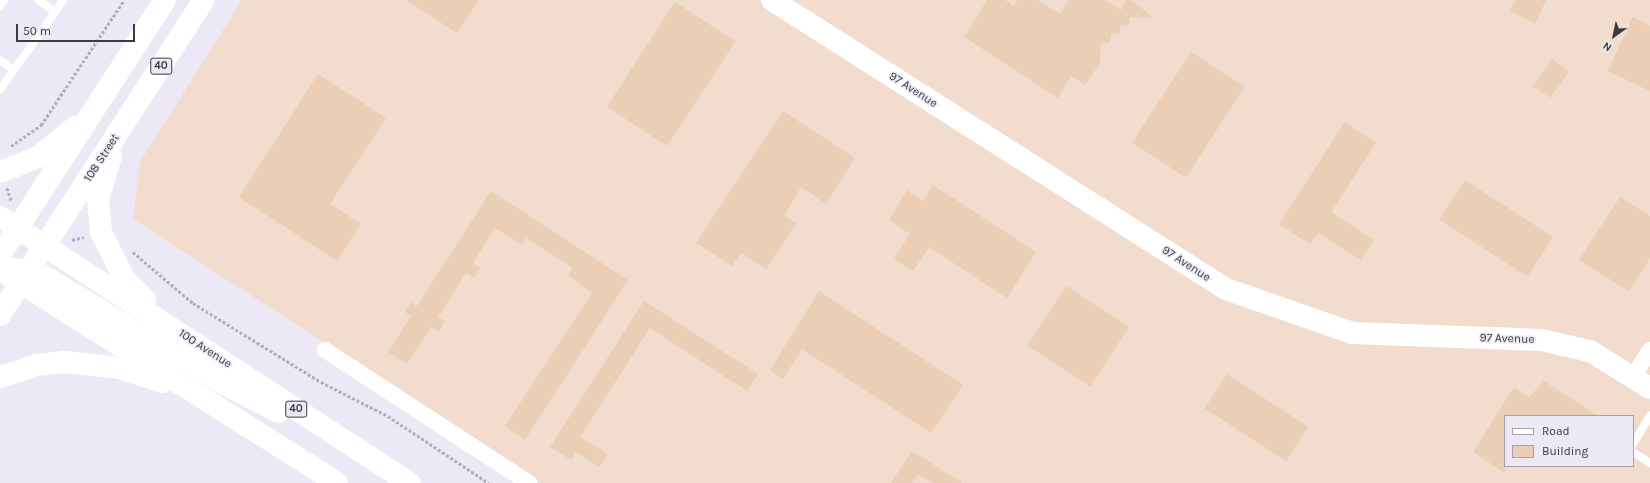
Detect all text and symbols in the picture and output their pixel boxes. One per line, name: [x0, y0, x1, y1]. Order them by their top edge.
scale bar: [18, 16, 137, 42]
north arrow: [1594, 16, 1634, 56]
text: 50 m: [23, 24, 51, 38]
text: N: [1600, 39, 1614, 54]
road number: 40: [150, 57, 172, 75]
street label: 97 Avenue: [886, 69, 940, 111]
street label: 108 Street: [81, 131, 123, 185]
street label: 97 Avenue: [1159, 243, 1213, 285]
street label: 100 Avenue: [176, 326, 234, 372]
street label: 97 Avenue: [1479, 331, 1535, 347]
road number: 40: [285, 400, 307, 418]
legend: [1504, 415, 1634, 467]
text: Road: [1542, 424, 1570, 438]
text: Building: [1542, 444, 1588, 458]

